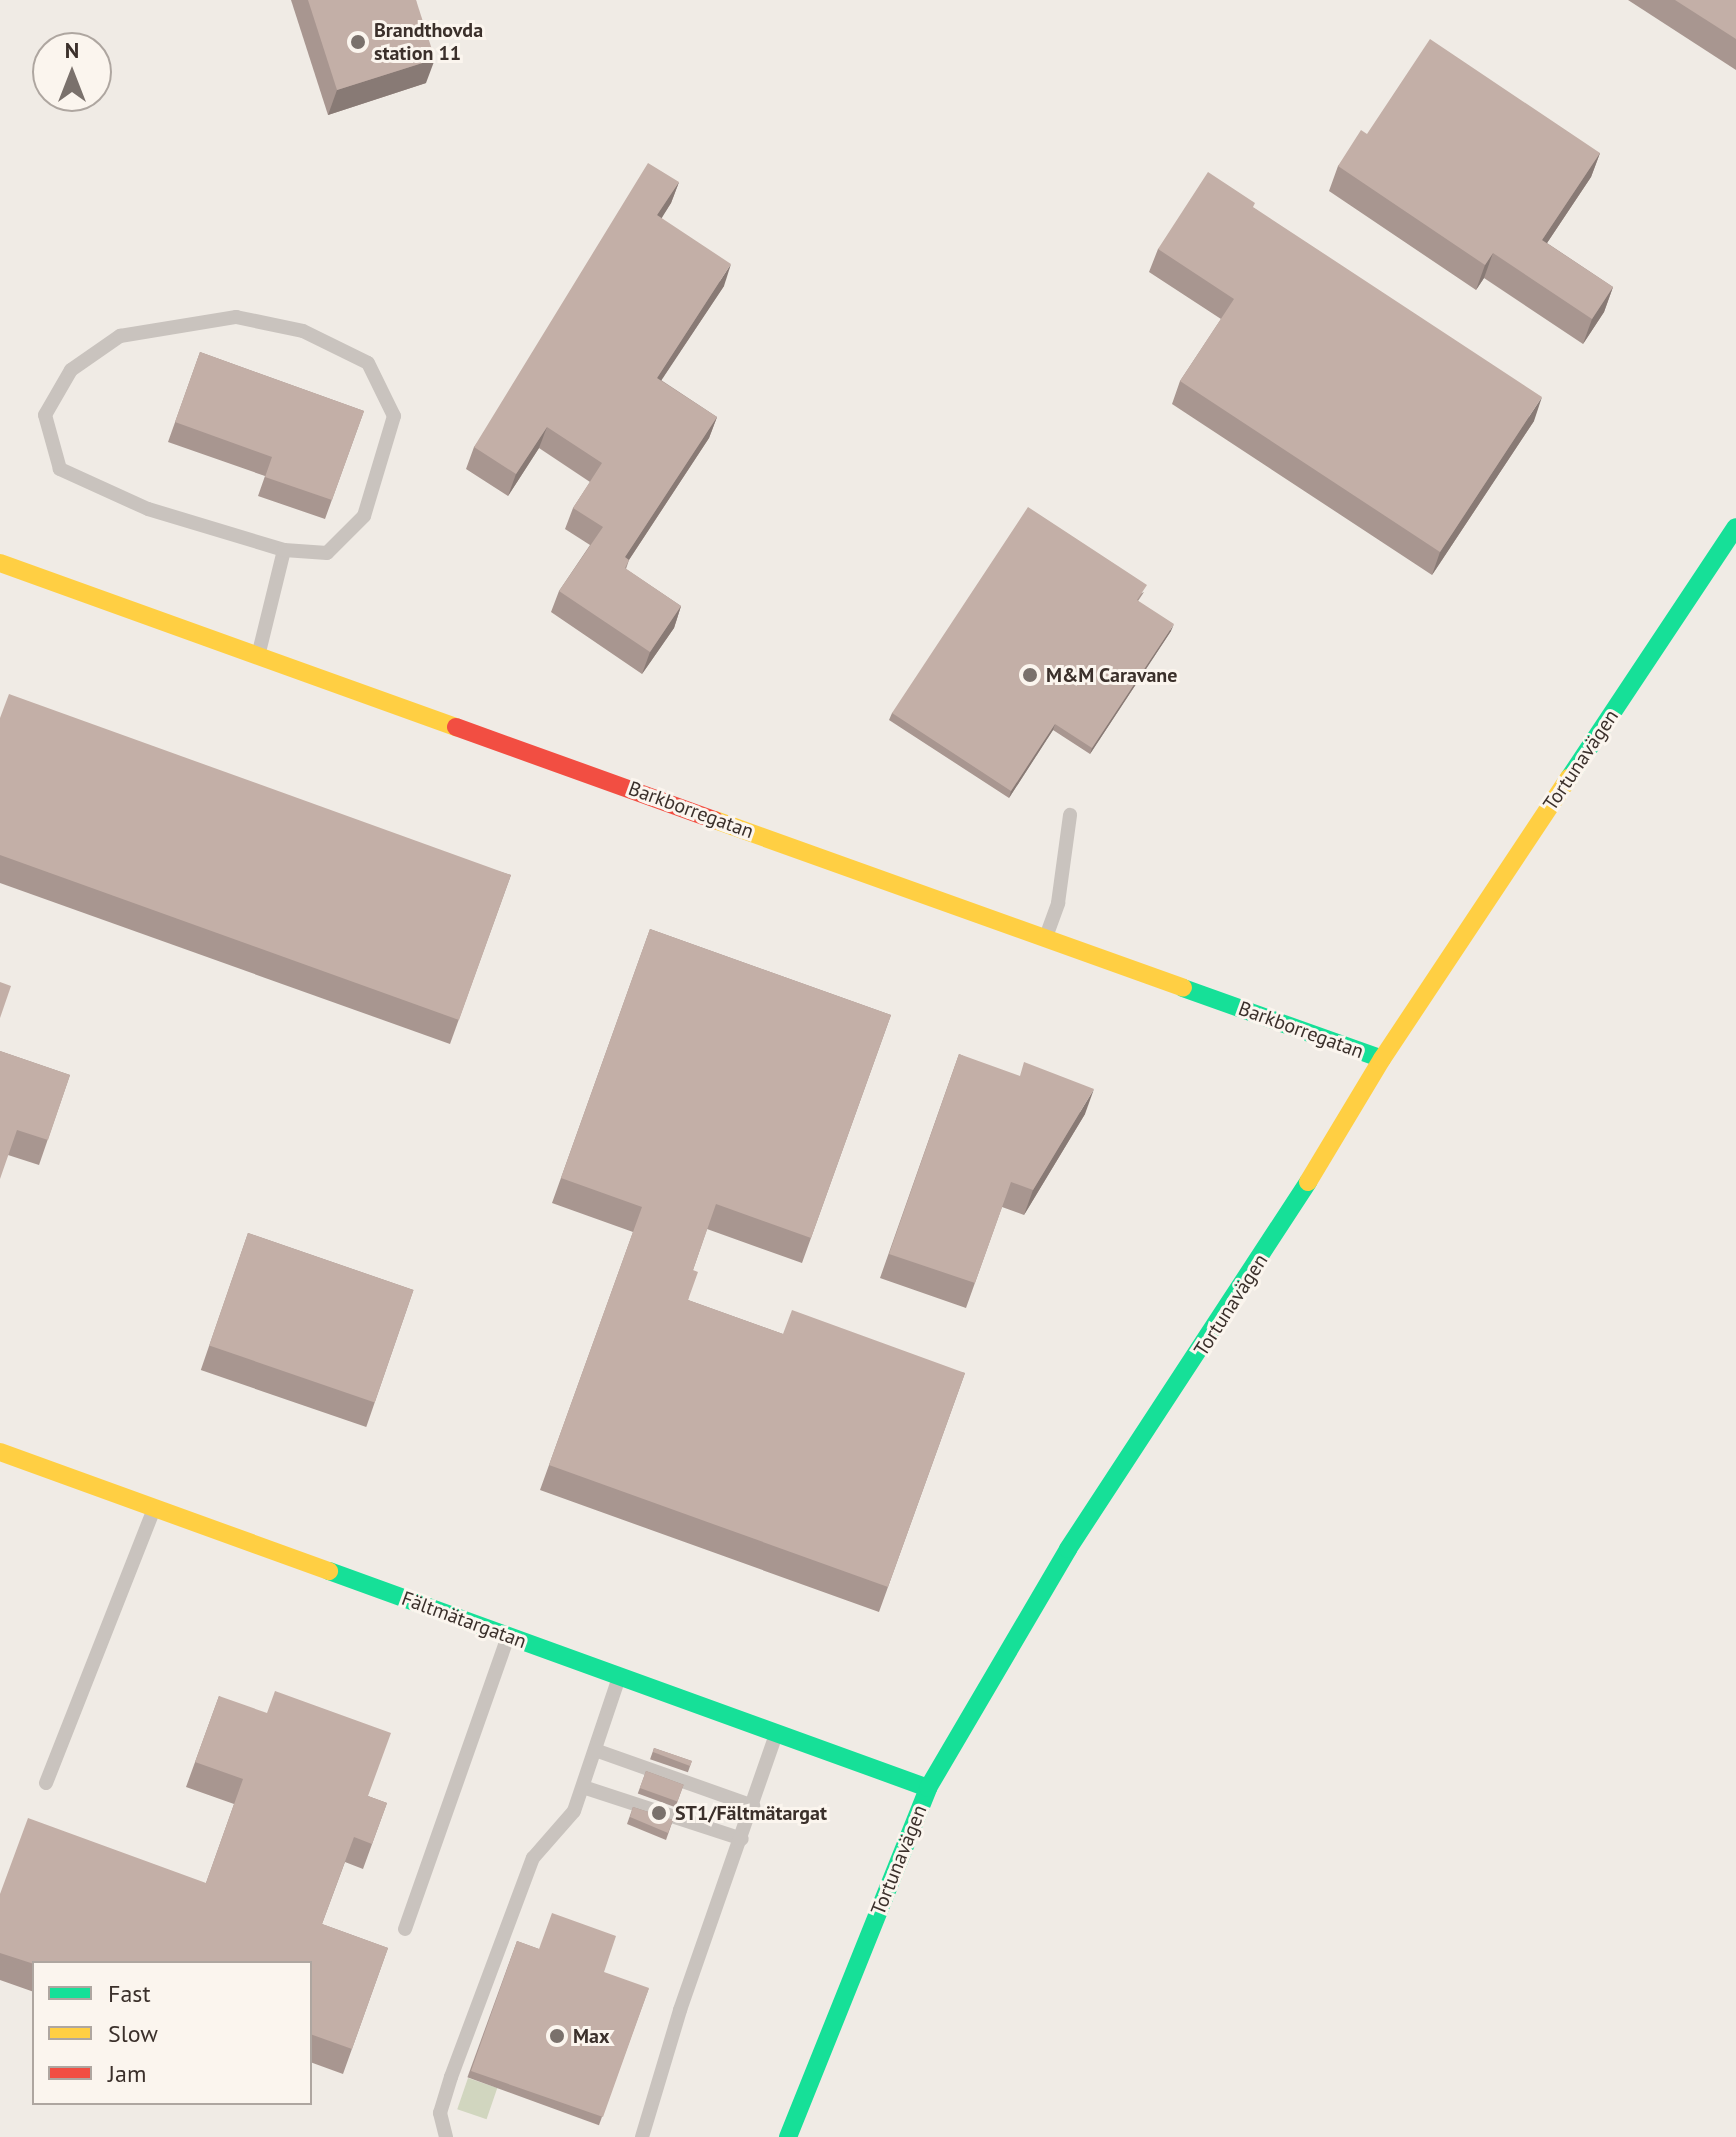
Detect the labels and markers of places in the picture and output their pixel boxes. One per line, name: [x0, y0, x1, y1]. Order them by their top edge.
place label: Brandthovda station 11: [374, 18, 483, 65]
marker: Brandthovda station 11: [349, 33, 367, 51]
place label: M&M Caravane: [1046, 663, 1178, 687]
marker: M&M Caravane: [1021, 666, 1039, 684]
place label: ST1/Fältmätargat: [675, 1801, 827, 1825]
marker: ST1/Fältmätargat: [650, 1804, 668, 1822]
place label: Max: [573, 2024, 609, 2048]
marker: Max: [548, 2027, 566, 2045]

